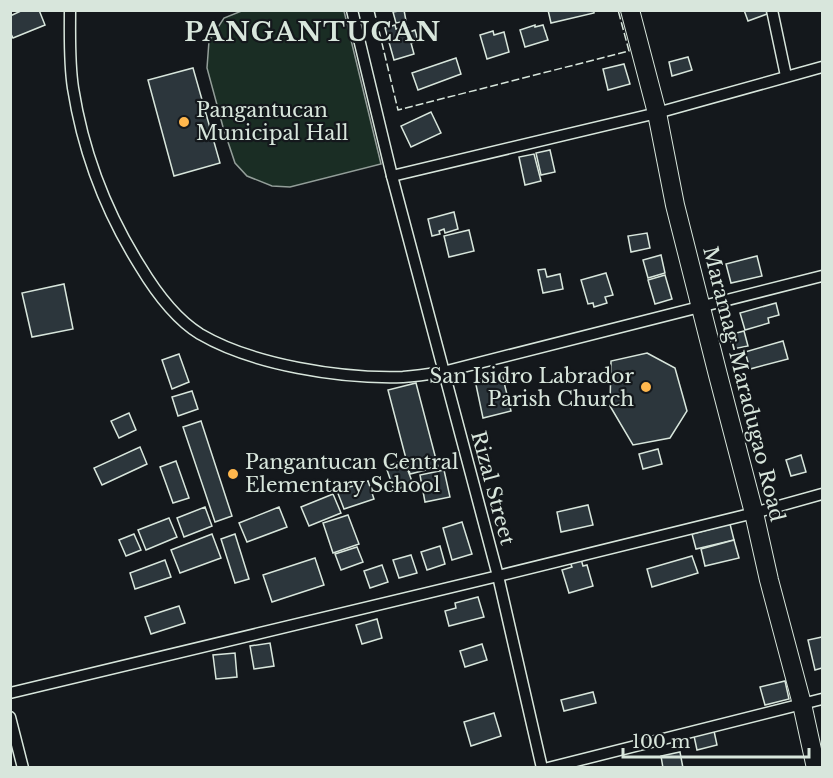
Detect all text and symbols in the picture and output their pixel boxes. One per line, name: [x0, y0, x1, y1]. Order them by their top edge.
district label: PANGANTUCAN: [184, 16, 442, 48]
place label: Pangantucan Municipal Hall: [196, 98, 348, 145]
marker: Pangantucan Municipal Hall: [177, 115, 191, 129]
street label: Maramag-Maradugao Road: [698, 244, 790, 524]
place label: San Isidro Labrador Parish Church: [429, 364, 634, 411]
marker: San Isidro Labrador Parish Church: [639, 380, 653, 394]
street label: Rizal Street: [466, 428, 520, 548]
place label: Pangantucan Central Elementary School: [245, 450, 458, 497]
marker: Pangantucan Central Elementary School: [226, 467, 240, 481]
scale bar: [623, 721, 809, 759]
text: 100 m: [632, 731, 690, 753]

